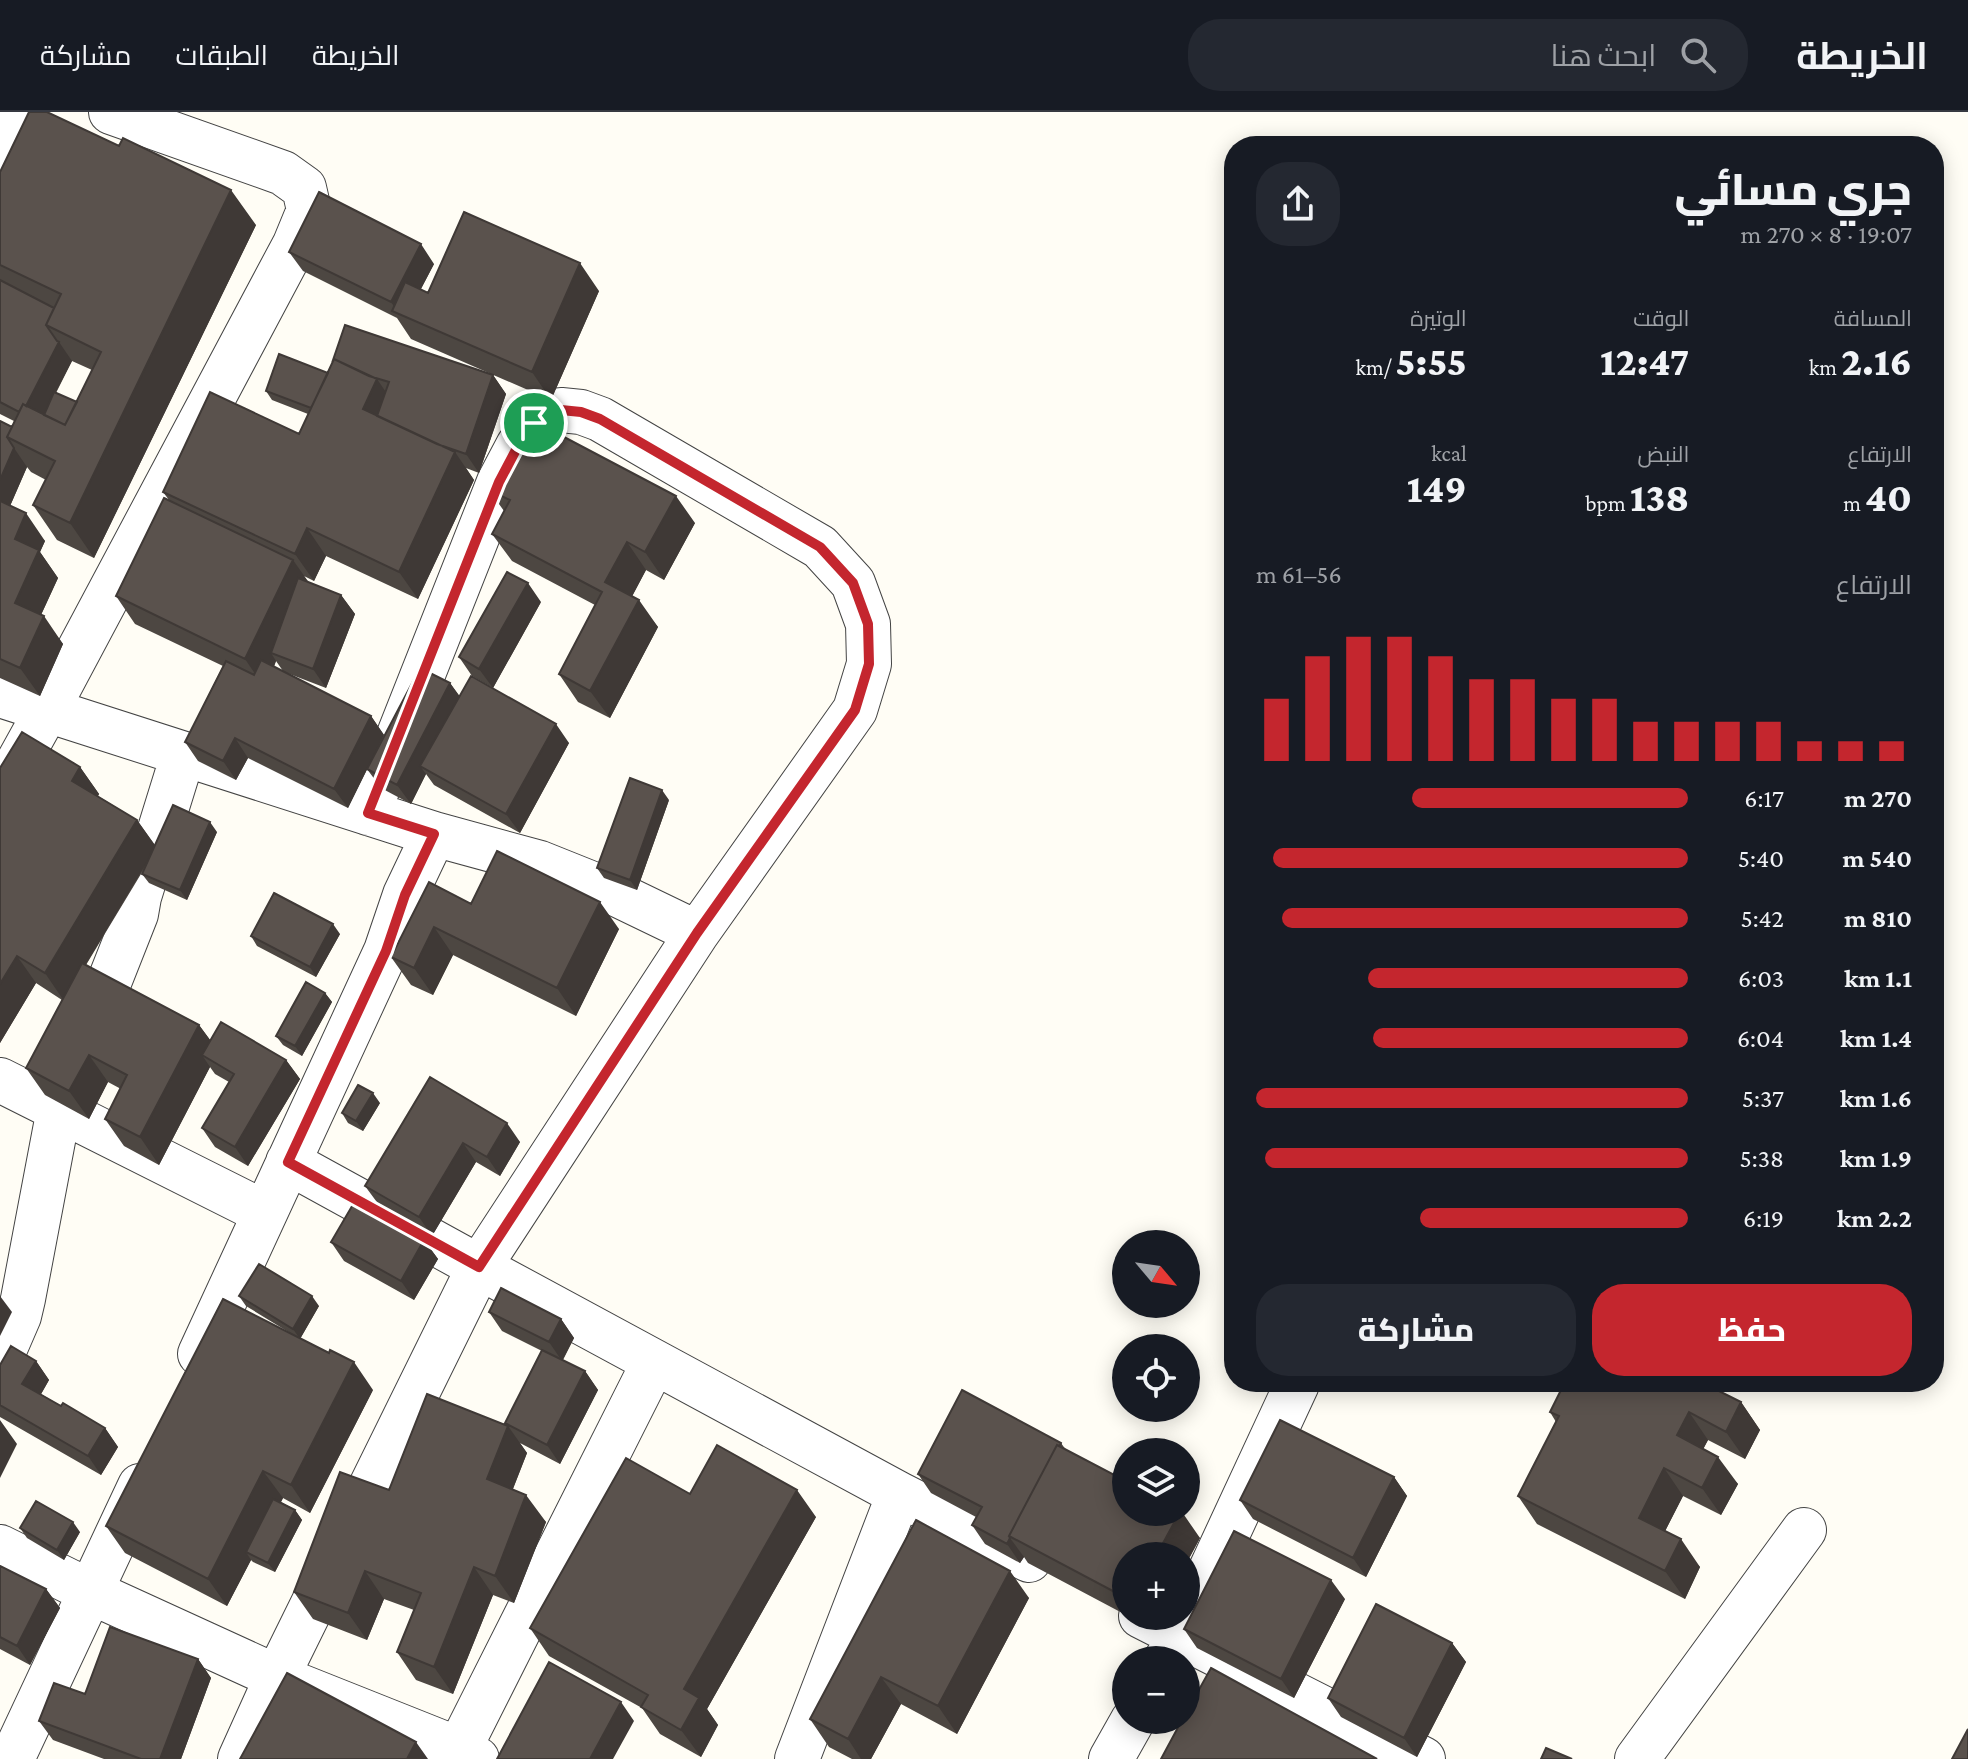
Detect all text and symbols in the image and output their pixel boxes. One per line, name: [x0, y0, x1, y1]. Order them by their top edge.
search box: [1188, 19, 1748, 91]
icon: search: [1676, 33, 1720, 77]
text: الخريطة: [1796, 35, 1928, 77]
text: ابحث هنا: [1550, 39, 1656, 72]
text: مشاركة: [40, 40, 131, 71]
text: الطبقات: [175, 40, 268, 71]
text: الخريطة: [312, 40, 399, 71]
button: share: [1256, 162, 1340, 246]
text: جري مسائي: [1674, 166, 1912, 214]
text: 19:07 · 8 × 270 m: [1741, 220, 1912, 249]
text: الوتيرة: [1410, 306, 1467, 331]
text: الوقت: [1633, 306, 1689, 331]
text: المسافة: [1834, 306, 1912, 331]
text: 5:55: [1396, 339, 1467, 384]
text: 12:47: [1600, 339, 1689, 384]
text: 2.16: [1841, 339, 1912, 384]
text: /km: [1355, 355, 1396, 380]
text: km: [1809, 355, 1841, 380]
pin: [500, 389, 568, 457]
icon: arrive: [512, 401, 556, 445]
text: kcal: [1431, 441, 1467, 466]
text: النبض: [1638, 442, 1689, 467]
text: الارتفاع: [1848, 442, 1912, 467]
text: 149: [1407, 466, 1467, 511]
text: 138: [1630, 475, 1689, 520]
text: 40: [1865, 475, 1912, 520]
text: bpm: [1585, 491, 1630, 516]
text: m: [1843, 491, 1865, 516]
text: 56–61 m: [1256, 560, 1342, 589]
text: الارتفاع: [1836, 571, 1912, 600]
text: 6:17: [1744, 784, 1784, 813]
text: 270 m: [1844, 784, 1912, 813]
text: 5:40: [1738, 844, 1784, 873]
text: 540 m: [1842, 844, 1912, 873]
text: 5:42: [1740, 904, 1784, 933]
text: 810 m: [1844, 904, 1912, 933]
text: 6:03: [1738, 964, 1784, 993]
text: 1.1 km: [1844, 964, 1912, 993]
text: 6:04: [1737, 1024, 1784, 1053]
text: 1.4 km: [1840, 1024, 1912, 1053]
text: 5:37: [1742, 1084, 1784, 1113]
text: 1.6 km: [1840, 1084, 1912, 1113]
text: 5:38: [1739, 1144, 1784, 1173]
text: 1.9 km: [1840, 1144, 1912, 1173]
text: 6:19: [1743, 1204, 1784, 1233]
text: 2.2 km: [1837, 1204, 1912, 1233]
north arrow: [1112, 1230, 1200, 1318]
map controls: [1112, 1230, 1200, 1734]
button: مشاركة: [1256, 1284, 1576, 1376]
button: حفظ: [1592, 1284, 1912, 1376]
button: locate: [1112, 1334, 1200, 1422]
button: layers: [1112, 1438, 1200, 1526]
button: +: [1112, 1542, 1200, 1630]
button: −: [1112, 1646, 1200, 1734]

